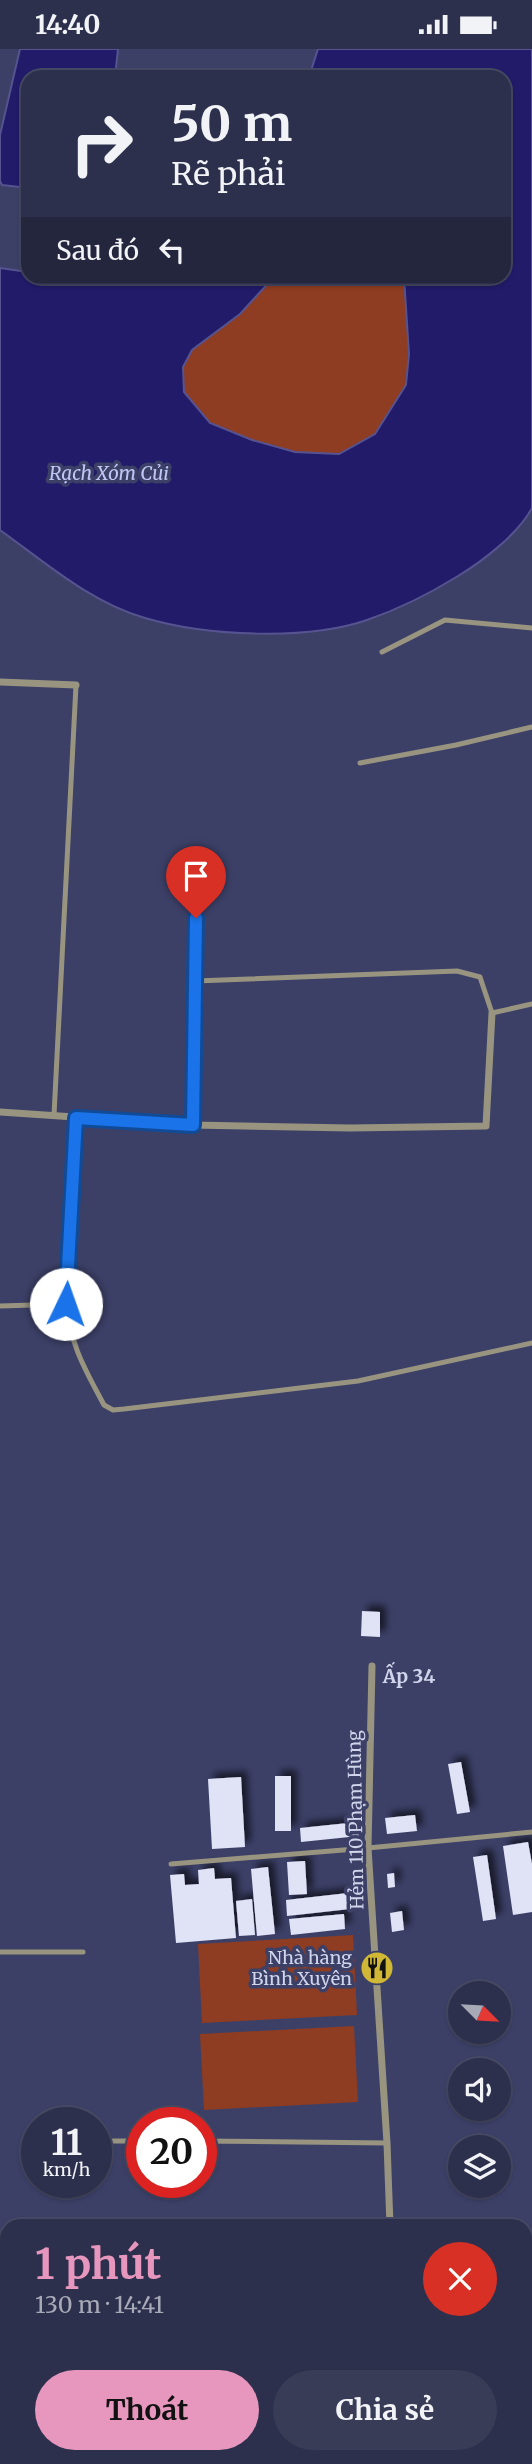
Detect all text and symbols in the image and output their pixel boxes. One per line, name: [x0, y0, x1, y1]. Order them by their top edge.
text: 14:40: [35, 8, 101, 41]
text: 50 m: [171, 93, 292, 154]
icon: right: [56, 98, 147, 189]
text: Rẽ phải: [171, 154, 285, 194]
icon: left: [153, 231, 191, 269]
text: Sau đó: [56, 234, 139, 267]
water label: Rạch Xóm Củi: [49, 461, 169, 485]
pin: [166, 846, 226, 918]
icon: arrive: [177, 857, 215, 895]
position arrow: [29, 1267, 103, 1341]
district label: Ấp 34: [382, 1661, 435, 1688]
street label: Hẻm 110 Phạm Hùng: [342, 1730, 369, 1910]
place label: Nhà hàng Bình Xuyên: [251, 1946, 352, 1990]
restaurant icon: Nhà hàng Bình Xuyên: [358, 1949, 396, 1987]
north arrow: [448, 1981, 511, 2044]
map controls: [448, 1981, 511, 2198]
button: sound: [448, 2058, 511, 2121]
speed limit sign: 20: [126, 2107, 217, 2198]
text: 11: [51, 2121, 82, 2165]
button: layers: [448, 2135, 511, 2198]
text: km/h: [43, 2158, 90, 2181]
text: 1 phút: [35, 2238, 161, 2290]
button: close: [423, 2242, 497, 2316]
text: 130 m · 14:41: [35, 2290, 164, 2319]
button: Thoát: [35, 2370, 259, 2450]
button: Chia sẻ: [273, 2370, 497, 2450]

